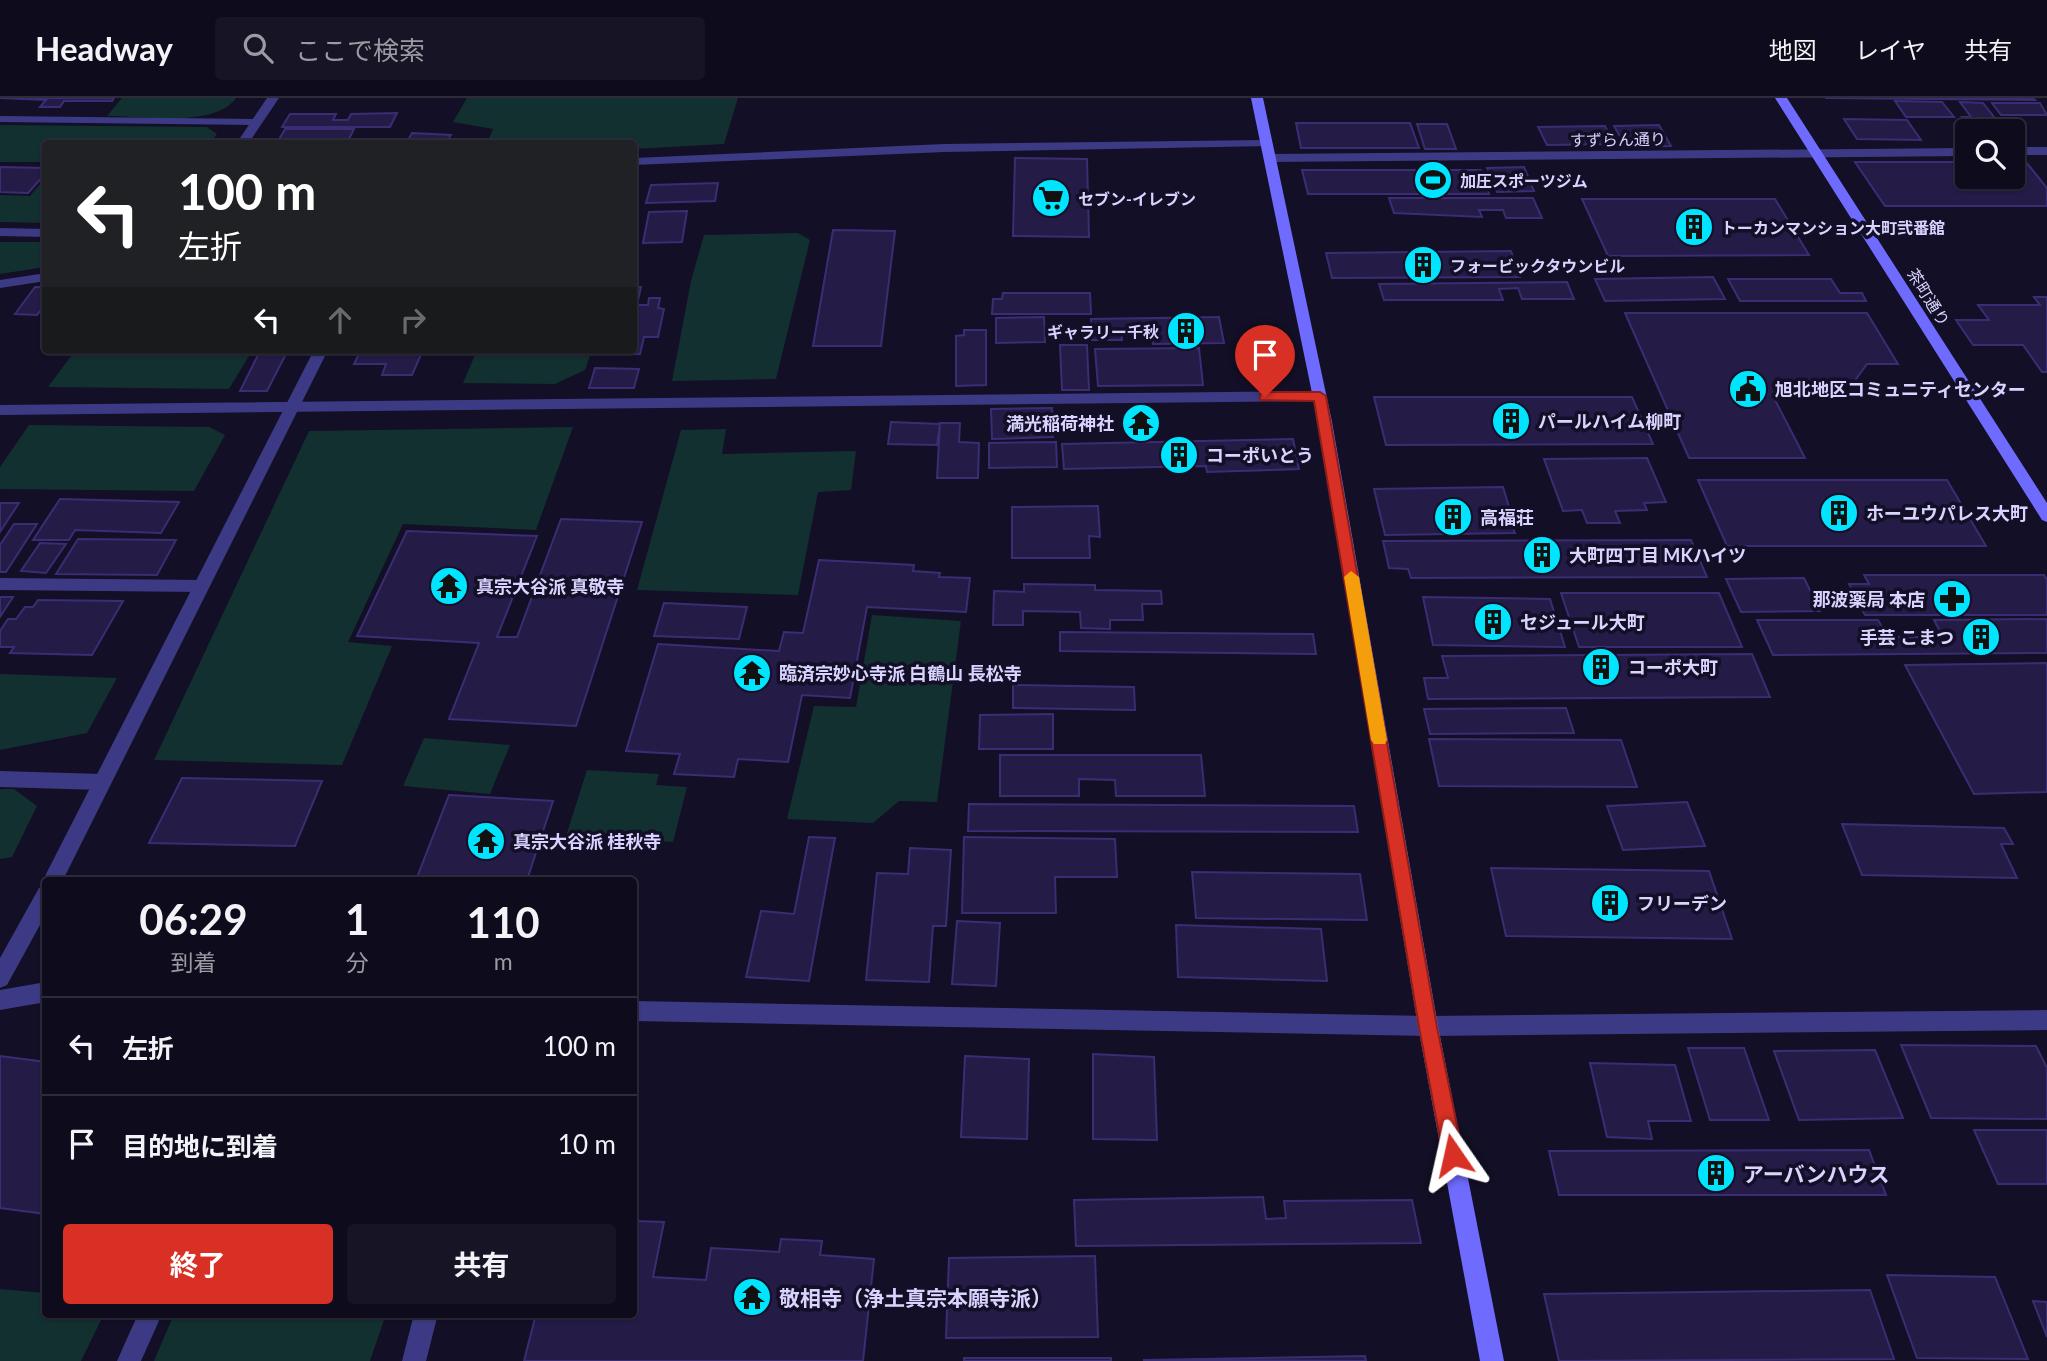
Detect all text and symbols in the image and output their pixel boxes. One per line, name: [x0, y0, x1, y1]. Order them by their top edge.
search box: [215, 17, 705, 80]
text: Headway: [35, 28, 173, 68]
icon: search: [239, 29, 277, 67]
text: ここで検索: [295, 34, 425, 66]
text: 地図: [1769, 35, 1817, 64]
text: レイヤ: [1855, 35, 1926, 64]
text: 共有: [1964, 35, 2012, 64]
map controls: [1955, 119, 2025, 189]
button: search: [1955, 119, 2025, 189]
street label: すずらん通り: [1570, 129, 1666, 149]
sports icon: 加圧スポーツジム: [1412, 159, 1454, 201]
text: 100 m: [178, 162, 316, 220]
icon: left: [63, 168, 154, 259]
place label: 加圧スポーツジム: [1460, 171, 1588, 190]
supermarket icon: セブン-イレブン: [1030, 177, 1072, 219]
place label: セブン-イレブン: [1078, 189, 1196, 208]
building icon: トーカンマンション大町弐番館: [1673, 206, 1715, 248]
place label: トーカンマンション大町弐番館: [1721, 218, 1945, 237]
text: 左折: [178, 226, 242, 265]
building icon: フォービックタウンビル: [1402, 244, 1444, 286]
place label: フォービックタウンビル: [1450, 256, 1625, 275]
street label: 茶町通り: [1904, 265, 1954, 329]
icon: left: [248, 301, 286, 339]
icon: ahead: [321, 301, 359, 339]
icon: right: [394, 301, 432, 339]
building icon: ギャラリー千秋: [1165, 310, 1207, 352]
place label: ギャラリー千秋: [1047, 322, 1159, 341]
pin: [1235, 325, 1295, 397]
icon: arrive: [1246, 336, 1284, 374]
public building icon: 旭北地区コミュニティセンター: [1727, 368, 1769, 410]
place label: 旭北地区コミュニティセンター: [1775, 378, 2026, 400]
building icon: パールハイム柳町: [1490, 400, 1532, 442]
temple icon: 満光稲荷神社: [1120, 402, 1162, 444]
place label: パールハイム柳町: [1538, 410, 1681, 432]
place label: 満光稲荷神社: [1006, 412, 1114, 434]
building icon: コーポいとう: [1158, 434, 1200, 476]
place label: コーポいとう: [1206, 444, 1314, 466]
building icon: ホーユウパレス大町: [1818, 492, 1860, 534]
building icon: 高福荘: [1432, 496, 1474, 538]
place label: ホーユウパレス大町: [1866, 502, 2028, 524]
place label: 高福荘: [1480, 506, 1534, 528]
building icon: 大町四丁目 MKハイツ: [1521, 534, 1563, 576]
place label: 大町四丁目 MKハイツ: [1569, 544, 1746, 566]
temple icon: 真宗大谷派 真敬寺: [428, 565, 470, 607]
place label: 真宗大谷派 真敬寺: [476, 575, 624, 597]
pharmacy icon: 那波薬局 本店: [1931, 578, 1973, 620]
place label: 那波薬局 本店: [1813, 588, 1925, 610]
building icon: セジュール大町: [1472, 601, 1514, 643]
place label: セジュール大町: [1520, 611, 1645, 633]
building icon: 手芸 こまつ: [1960, 616, 2002, 658]
place label: 手芸 こまつ: [1860, 626, 1954, 648]
building icon: コーポ大町: [1580, 646, 1622, 688]
temple icon: 臨済宗妙心寺派 白鶴山 長松寺: [731, 652, 773, 694]
place label: コーポ大町: [1628, 656, 1718, 678]
place label: 臨済宗妙心寺派 白鶴山 長松寺: [779, 662, 1022, 684]
temple icon: 真宗大谷派 桂秋寺: [465, 820, 507, 862]
place label: 真宗大谷派 桂秋寺: [513, 830, 661, 852]
building icon: フリーデン: [1589, 882, 1631, 924]
place label: フリーデン: [1637, 892, 1727, 914]
text: 06:29: [139, 894, 248, 944]
text: 1: [345, 894, 369, 944]
text: 110: [467, 897, 540, 947]
text: m: [494, 947, 513, 975]
text: 到着: [170, 948, 216, 976]
text: 分: [346, 948, 369, 976]
icon: left: [63, 1027, 101, 1065]
text: 100 m: [543, 1030, 616, 1062]
text: 左折: [122, 1032, 174, 1064]
position arrow: [1416, 1118, 1490, 1192]
icon: arrive: [63, 1125, 101, 1163]
text: 10 m: [558, 1128, 616, 1160]
text: 目的地に到着: [122, 1130, 278, 1162]
building icon: アーバンハウス: [1695, 1152, 1737, 1194]
place label: アーバンハウス: [1743, 1161, 1890, 1186]
button: 終了: [63, 1224, 333, 1304]
button: 共有: [347, 1224, 616, 1304]
temple icon: 敬相寺（浄土真宗本願寺派）: [731, 1276, 773, 1318]
place label: 敬相寺（浄土真宗本願寺派）: [779, 1285, 1052, 1310]

